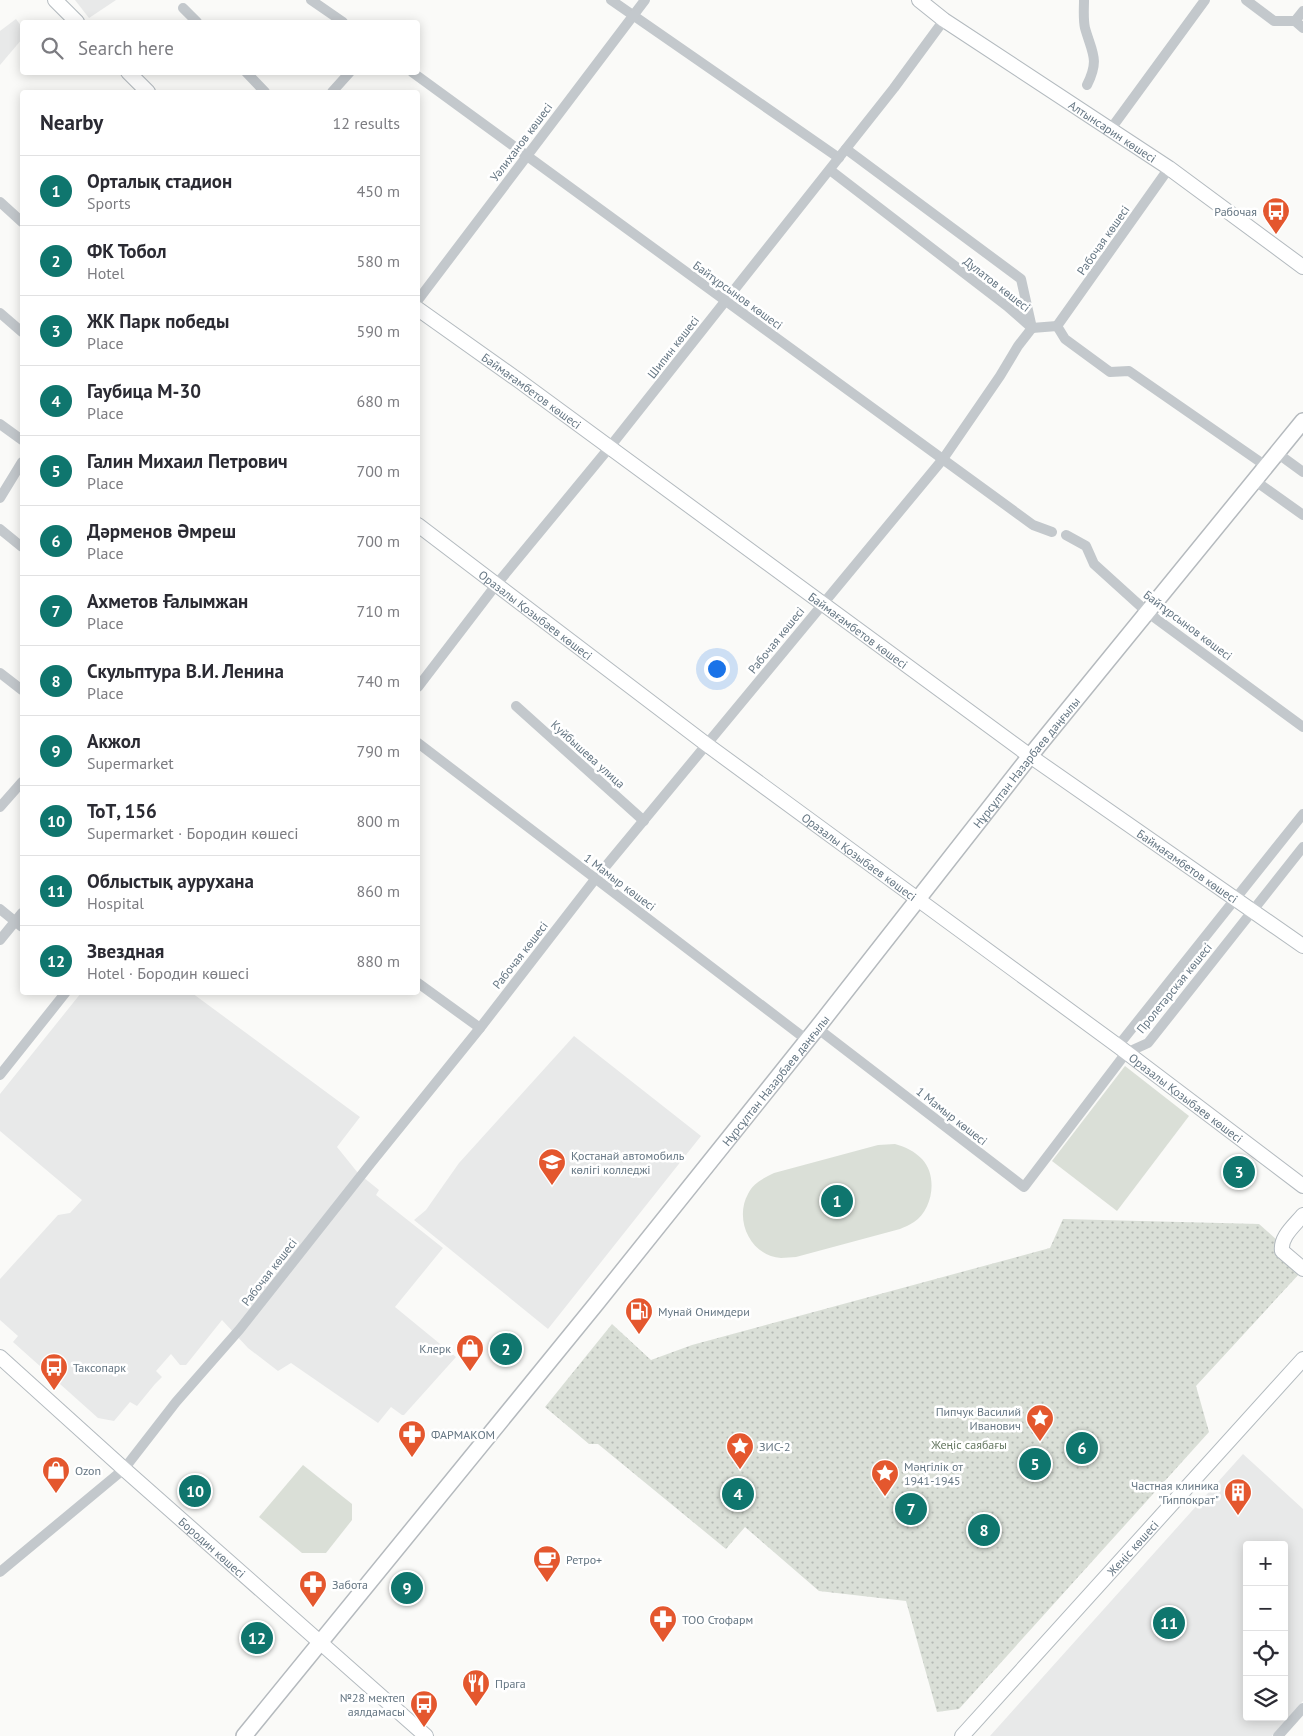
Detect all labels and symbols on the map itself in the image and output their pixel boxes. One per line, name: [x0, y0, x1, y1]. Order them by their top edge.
street label: Алтынсарин көшесі: [1066, 97, 1159, 165]
street label: Уәлиханов көшесі: [487, 100, 555, 184]
bus stop icon: Рабочая: [1261, 196, 1291, 235]
street label: Рабочая көшесі: [1074, 202, 1132, 278]
place label: Рабочая: [1214, 204, 1257, 219]
street label: Дулатов көшесі: [961, 253, 1033, 315]
street label: Байтұрсынов көшесі: [690, 257, 786, 333]
street label: Шипин көшесі: [644, 313, 702, 381]
street label: Баймағамбетов көшесі: [479, 349, 585, 432]
street label: Оразалы Қозыбаев көшесі: [476, 567, 596, 663]
street label: Байтұрсынов көшесі: [1141, 587, 1235, 663]
street label: Баймағамбетов көшесі: [806, 589, 911, 671]
street label: Рабочая көшесі: [745, 604, 807, 676]
your location: [704, 656, 730, 682]
street label: Нұрсұлтан Назарбаев даңғылы: [969, 694, 1083, 831]
street label: Куйбышева улица: [548, 717, 628, 791]
street label: Оразалы Қозыбаев көшесі: [799, 809, 920, 904]
street label: Баймағамбетов көшесі: [1134, 825, 1241, 906]
street label: 1 Мамыр көшесі: [581, 850, 659, 914]
street label: Рабочая көшесі: [489, 918, 551, 992]
street label: Пролетарская көшесі: [1133, 940, 1215, 1036]
street label: Нұрсұлтан Назарбаев даңғылы: [718, 1012, 832, 1149]
street label: Оразалы Қозыбаев көшесі: [1126, 1050, 1246, 1145]
street label: 1 Мамыр көшесі: [913, 1084, 991, 1148]
school or university icon: Қостанай автомобиль көлігі колледжі: [537, 1147, 567, 1186]
place label: Қостанай автомобиль көлігі колледжі: [571, 1148, 685, 1177]
pin: 3: [1223, 1153, 1255, 1191]
pin: 1: [821, 1182, 853, 1220]
street label: Рабочая көшесі: [238, 1235, 300, 1309]
fuel station icon: Мунай Онимдери: [624, 1296, 654, 1335]
place label: Мунай Онимдери: [658, 1304, 750, 1319]
pin: 2: [490, 1330, 522, 1368]
shop icon: Клерк: [455, 1333, 485, 1372]
place label: Клерк: [419, 1341, 451, 1356]
bus stop icon: Таксопарк: [39, 1352, 69, 1391]
place label: Таксопарк: [73, 1360, 126, 1375]
place icon: Пипчук Василий Иванович: [1025, 1403, 1055, 1442]
place label: Пипчук Василий Иванович: [936, 1404, 1021, 1433]
pharmacy icon: ФАРМАКОМ: [397, 1419, 427, 1458]
place label: ФАРМАКОМ: [431, 1427, 495, 1442]
pin: 6: [1066, 1429, 1098, 1467]
place icon: ЗИС-2: [725, 1431, 755, 1470]
park label: Жеңіс саябағы: [930, 1437, 1007, 1452]
place label: ЗИС-2: [759, 1439, 790, 1454]
pin: 5: [1019, 1445, 1051, 1483]
shop icon: Ozon: [41, 1455, 71, 1494]
place icon: Мәңгілік от 1941-1945: [870, 1458, 900, 1497]
place label: Мәңгілік от 1941-1945: [904, 1459, 963, 1488]
place label: Ozon: [75, 1463, 101, 1478]
pin: 10: [179, 1472, 211, 1510]
pin: 4: [722, 1475, 754, 1513]
building icon: Частная клиника "Гиппократ": [1223, 1477, 1253, 1516]
place label: Частная клиника "Гиппократ": [1131, 1478, 1219, 1507]
pin: 7: [895, 1490, 927, 1528]
pin: 8: [968, 1511, 1000, 1549]
street label: Бородин көшесі: [176, 1514, 249, 1581]
street label: Жеңіс көшесі: [1103, 1517, 1161, 1579]
cafe icon: Ретро+: [532, 1544, 562, 1583]
place label: Ретро+: [566, 1552, 602, 1567]
pharmacy icon: Забота: [298, 1569, 328, 1608]
pin: 9: [391, 1569, 423, 1607]
place label: Забота: [332, 1577, 368, 1592]
pharmacy icon: ТОО Стофарм: [648, 1604, 678, 1643]
pin: 11: [1153, 1604, 1185, 1642]
place label: ТОО Стофарм: [682, 1612, 753, 1627]
pin: 12: [241, 1619, 273, 1657]
restaurant icon: Прага: [461, 1668, 491, 1707]
place label: Прага: [495, 1676, 526, 1691]
bus stop icon: №28 мектеп аялдамасы: [409, 1689, 439, 1728]
place label: №28 мектеп аялдамасы: [340, 1690, 405, 1719]

